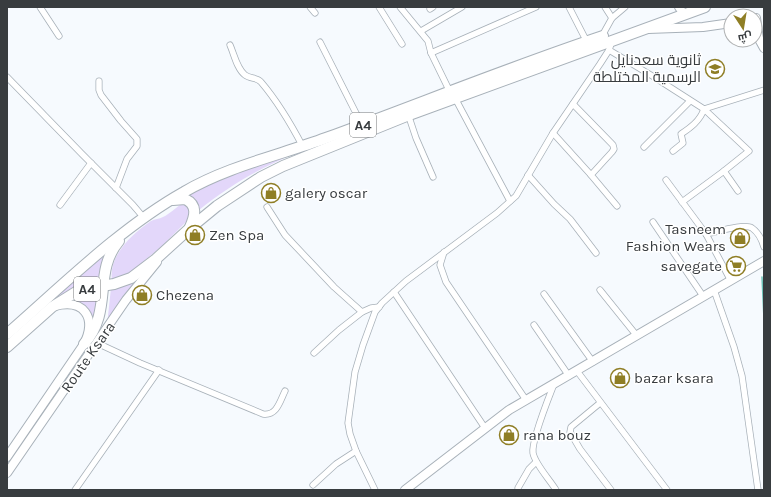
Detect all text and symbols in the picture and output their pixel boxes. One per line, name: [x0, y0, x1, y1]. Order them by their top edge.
north arrow: [723, 8, 763, 48]
text: ش: [737, 29, 753, 45]
place label: ثانوية سعدنايل الرسمية المختلطة: [593, 51, 701, 86]
school or university icon: ثانوية سعدنايل الرسمية المختلطة: [704, 58, 726, 80]
road number: A4: [350, 113, 376, 137]
shop icon: galery oscar: [260, 182, 282, 204]
place label: galery oscar: [285, 184, 368, 202]
place label: Tasneem Fashion Wears: [626, 220, 726, 255]
shop icon: Zen Spa: [184, 224, 206, 246]
place label: Zen Spa: [209, 226, 264, 244]
shop icon: Tasneem Fashion Wears: [729, 227, 751, 249]
supermarket icon: savegate: [725, 255, 747, 277]
place label: savegate: [661, 257, 722, 275]
road number: A4: [74, 277, 100, 301]
shop icon: Chezena: [131, 284, 153, 306]
place label: Chezena: [156, 286, 214, 304]
street label: Route Ksara: [57, 318, 119, 396]
shop icon: bazar ksara: [609, 367, 631, 389]
place label: bazar ksara: [634, 369, 714, 387]
shop icon: rana bouz: [498, 424, 520, 446]
place label: rana bouz: [523, 426, 591, 444]

